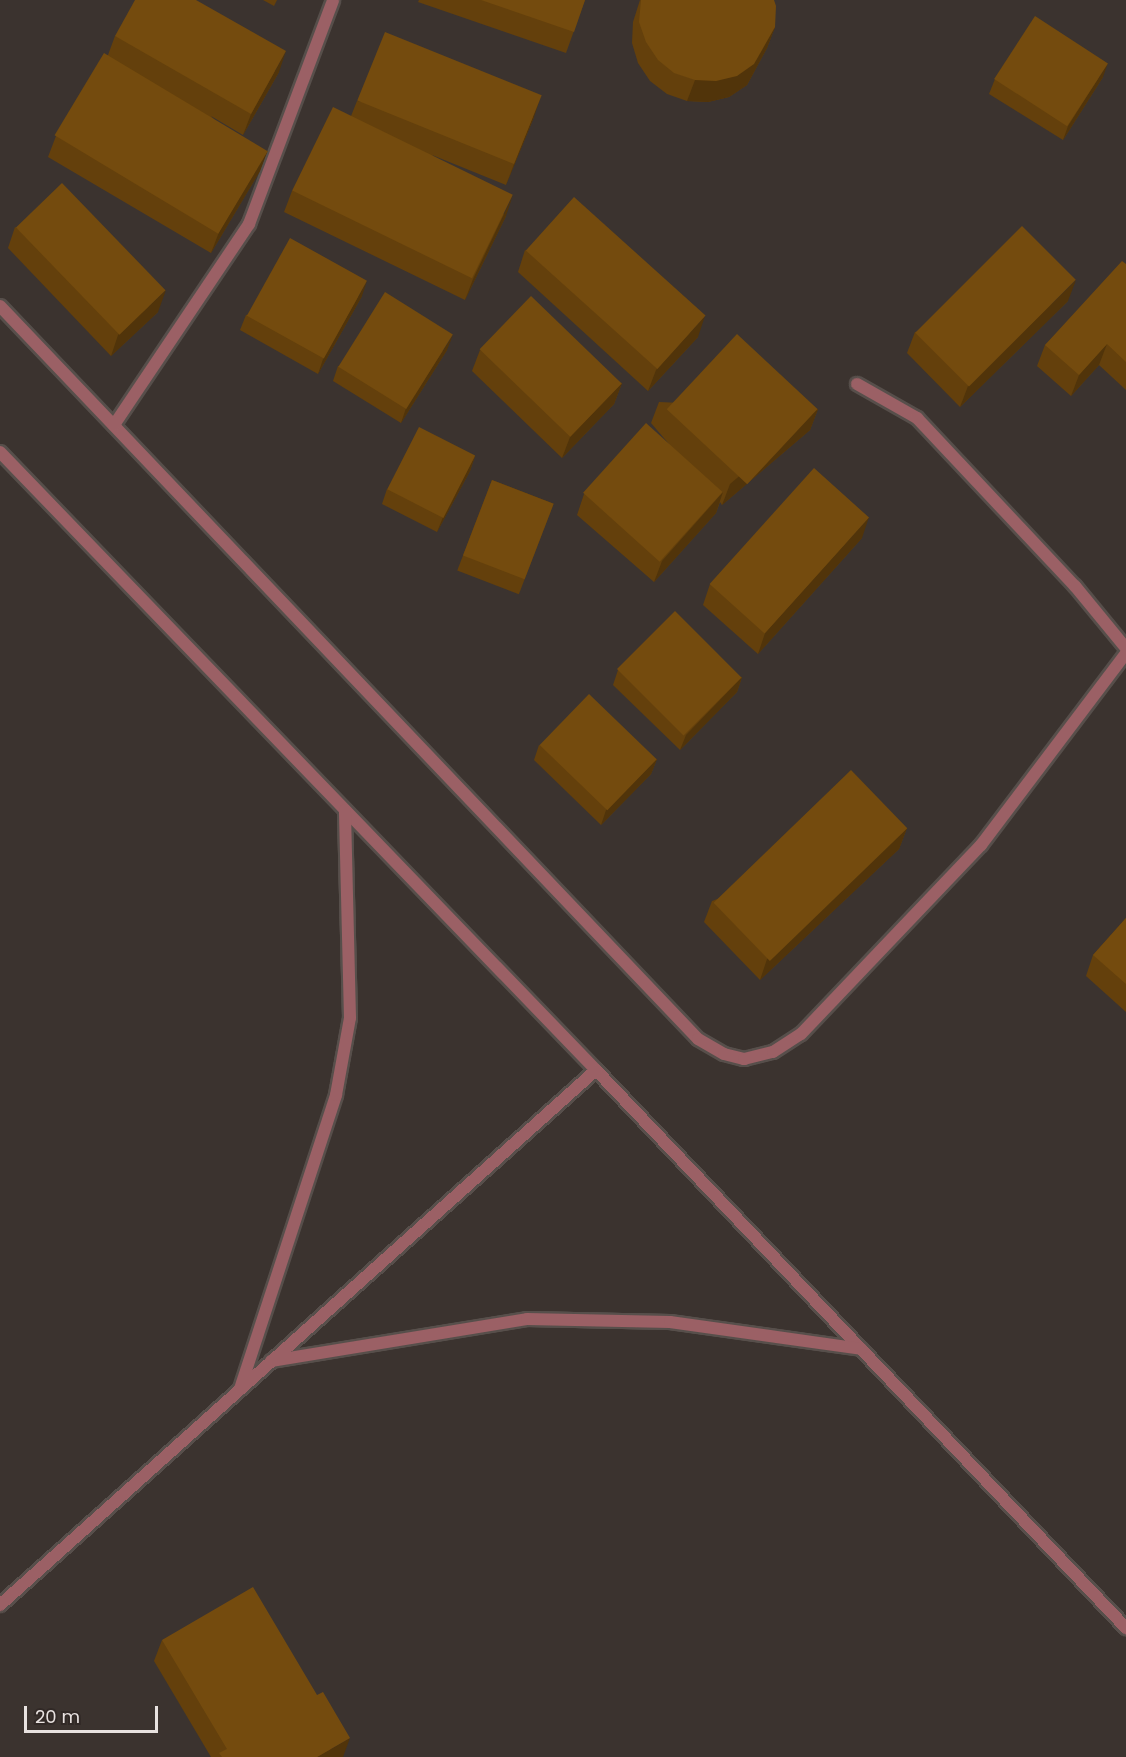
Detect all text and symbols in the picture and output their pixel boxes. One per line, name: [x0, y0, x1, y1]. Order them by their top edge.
scale bar: [27, 1694, 160, 1732]
text: 20 m: [35, 1704, 80, 1729]

